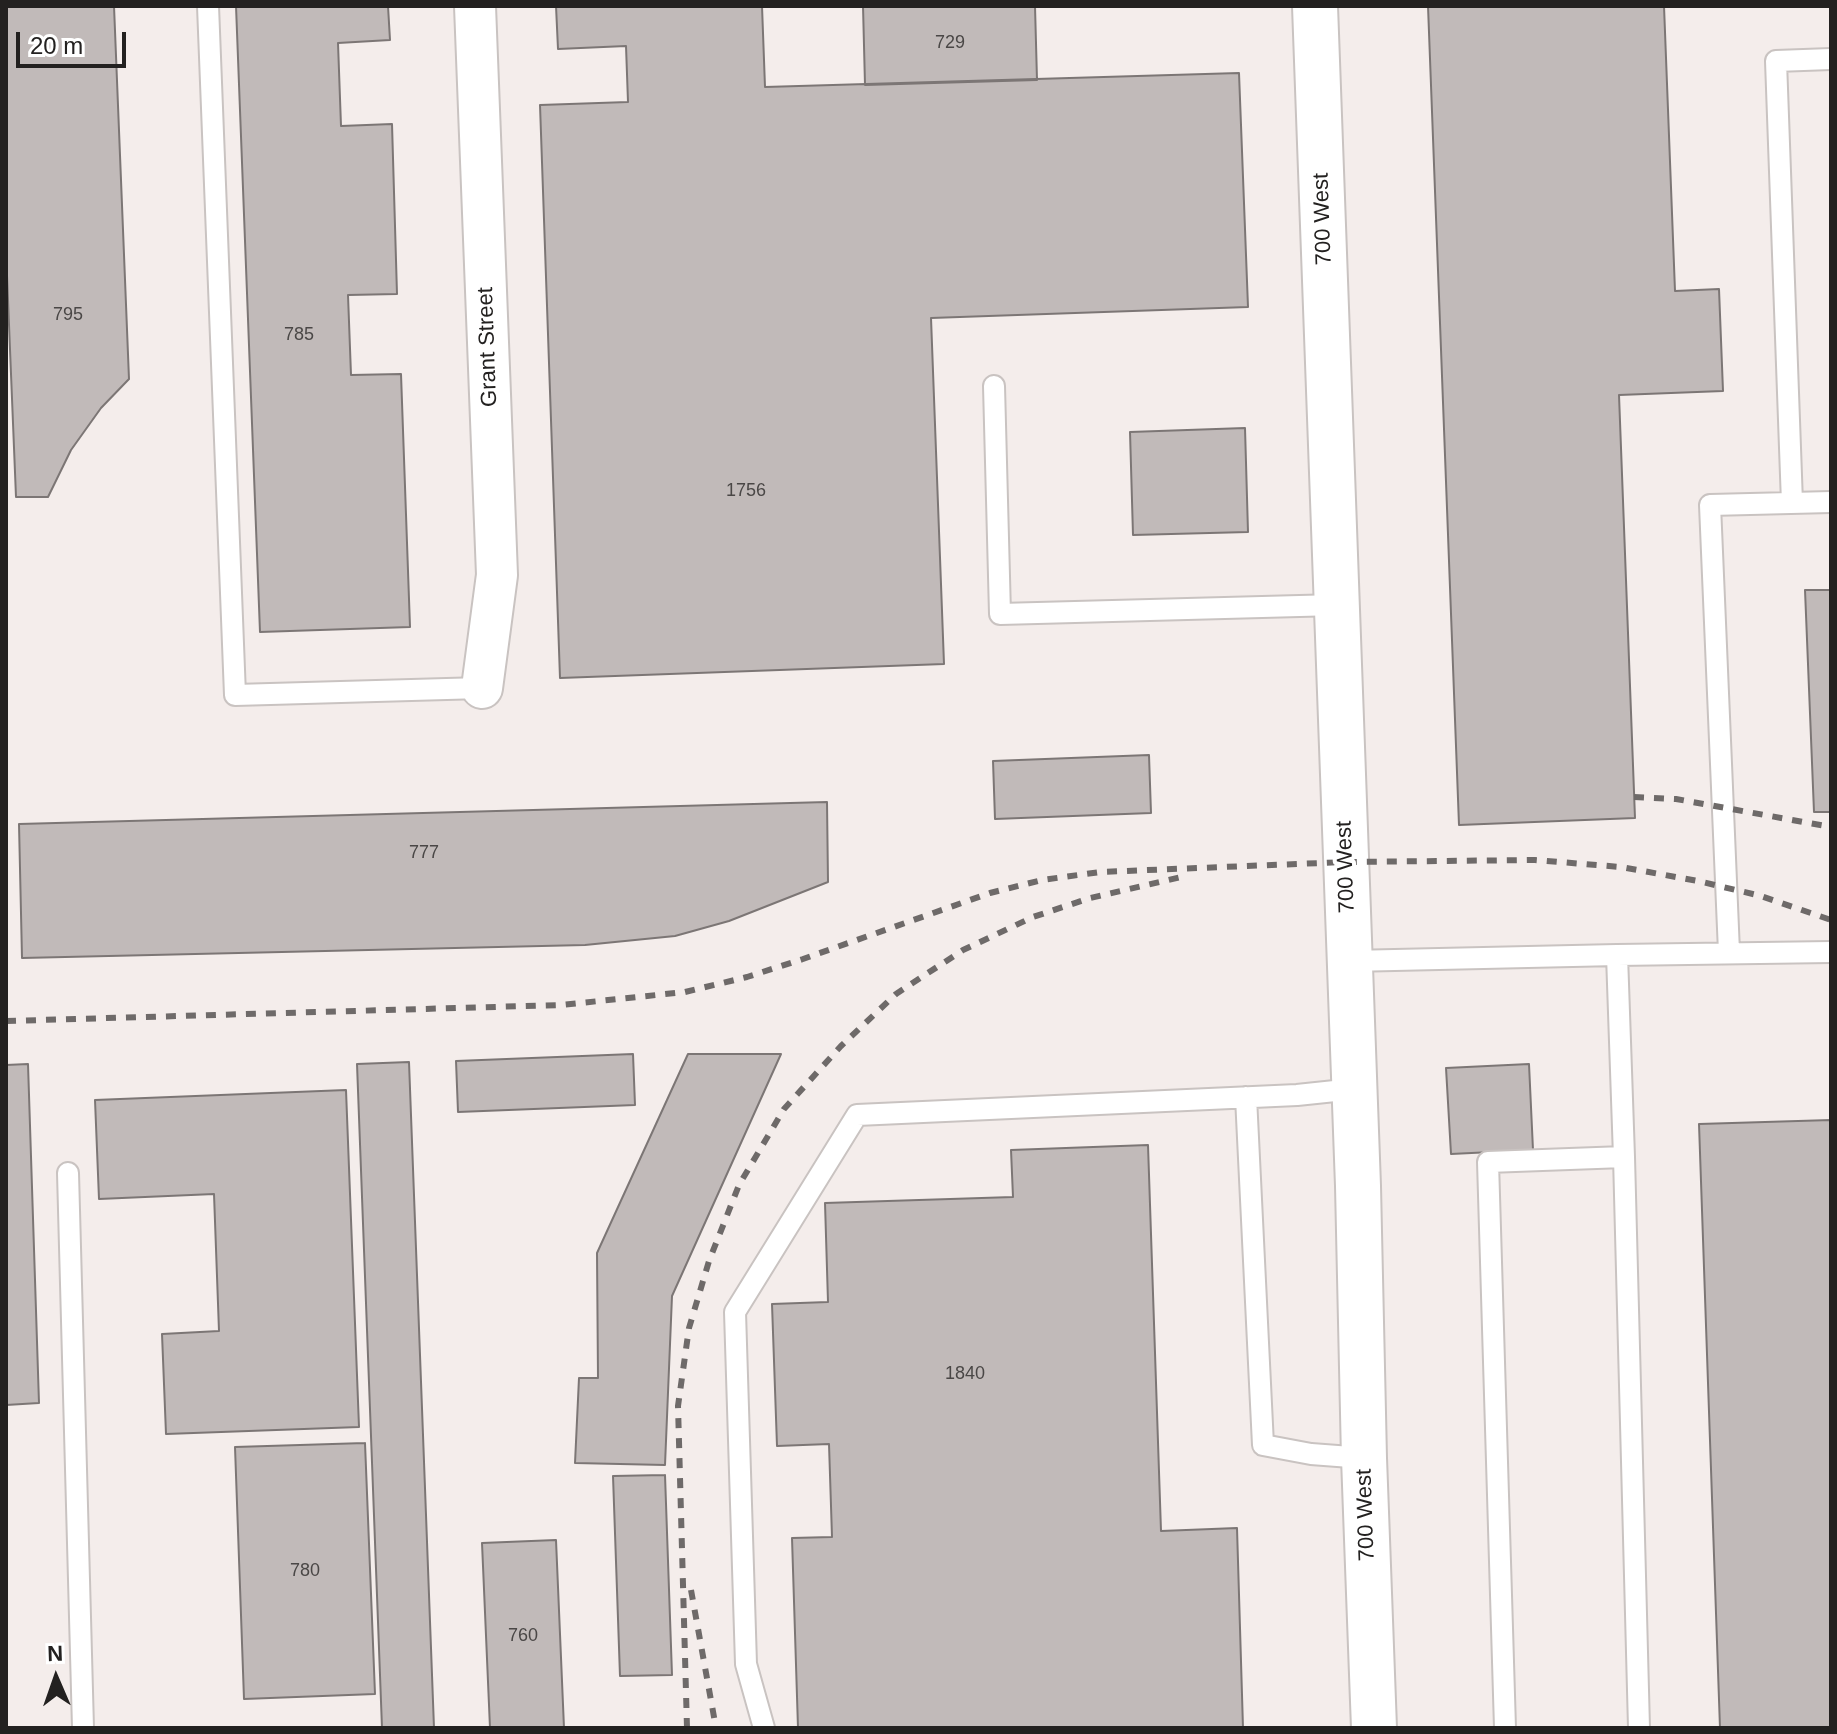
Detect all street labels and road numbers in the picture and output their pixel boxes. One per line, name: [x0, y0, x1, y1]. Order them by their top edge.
street label: 700 West: [1308, 172, 1338, 266]
street label: Grant Street: [473, 287, 503, 407]
street label: 700 West: [1331, 820, 1361, 914]
street label: 700 West: [1351, 1468, 1381, 1562]

